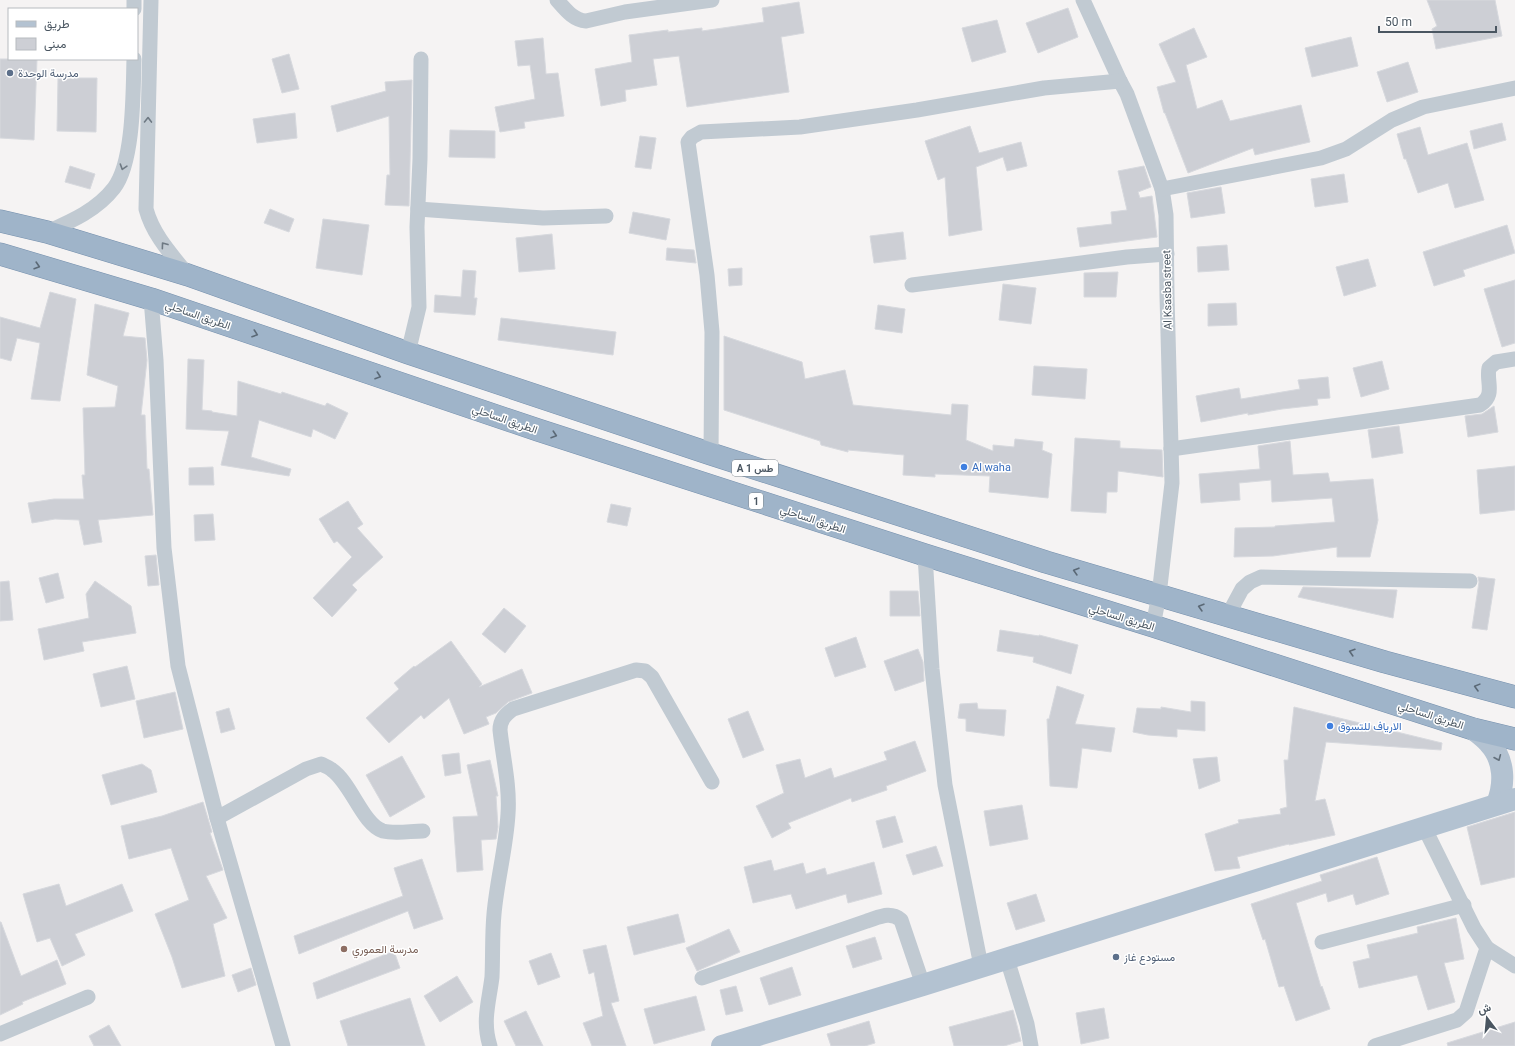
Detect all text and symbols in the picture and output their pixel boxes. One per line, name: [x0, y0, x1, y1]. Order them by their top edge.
legend: [8, 8, 138, 60]
scale bar: [1379, 8, 1496, 34]
text: 50 m: [1385, 15, 1412, 29]
text: طريق: [44, 17, 70, 32]
text: مبنى: [44, 37, 66, 52]
place label: مدرسة الوحدة: [18, 67, 79, 80]
marker: مدرسة الوحدة: [5, 68, 15, 78]
one-way arrow: [144, 116, 152, 122]
one-way arrow: [120, 163, 128, 170]
one-way arrow: [162, 242, 169, 249]
street label: Al Ksasba street: [1160, 250, 1175, 330]
one-way arrow: [34, 261, 41, 270]
street label: الطريق الساحلي: [163, 298, 232, 336]
one-way arrow: [251, 330, 258, 338]
one-way arrow: [374, 371, 381, 380]
street label: الطريق الساحلي: [470, 402, 539, 440]
one-way arrow: [551, 430, 558, 439]
road number: A 1 طس: [732, 460, 778, 476]
place label: Al waha: [972, 461, 1011, 474]
marker: Al waha: [959, 462, 969, 472]
road number: 1: [749, 493, 763, 509]
street label: الطريق الساحلي: [778, 503, 847, 539]
one-way arrow: [1073, 567, 1080, 576]
street label: الطريق الساحلي: [1087, 601, 1156, 636]
one-way arrow: [1197, 603, 1204, 612]
one-way arrow: [1349, 648, 1356, 657]
one-way arrow: [1474, 683, 1481, 692]
street label: الطريق الساحلي: [1396, 699, 1465, 735]
place label: الارياف للتسوق: [1338, 720, 1402, 733]
marker: الارياف للتسوق: [1325, 721, 1335, 731]
one-way arrow: [1493, 753, 1501, 761]
place label: مدرسة العموري: [352, 943, 419, 959]
marker: مدرسة العموري: [339, 944, 349, 954]
place label: مستودع غاز: [1123, 951, 1175, 965]
marker: مستودع غاز: [1111, 952, 1121, 962]
north arrow: [1467, 998, 1507, 1038]
text: ش: [1476, 1001, 1493, 1017]

